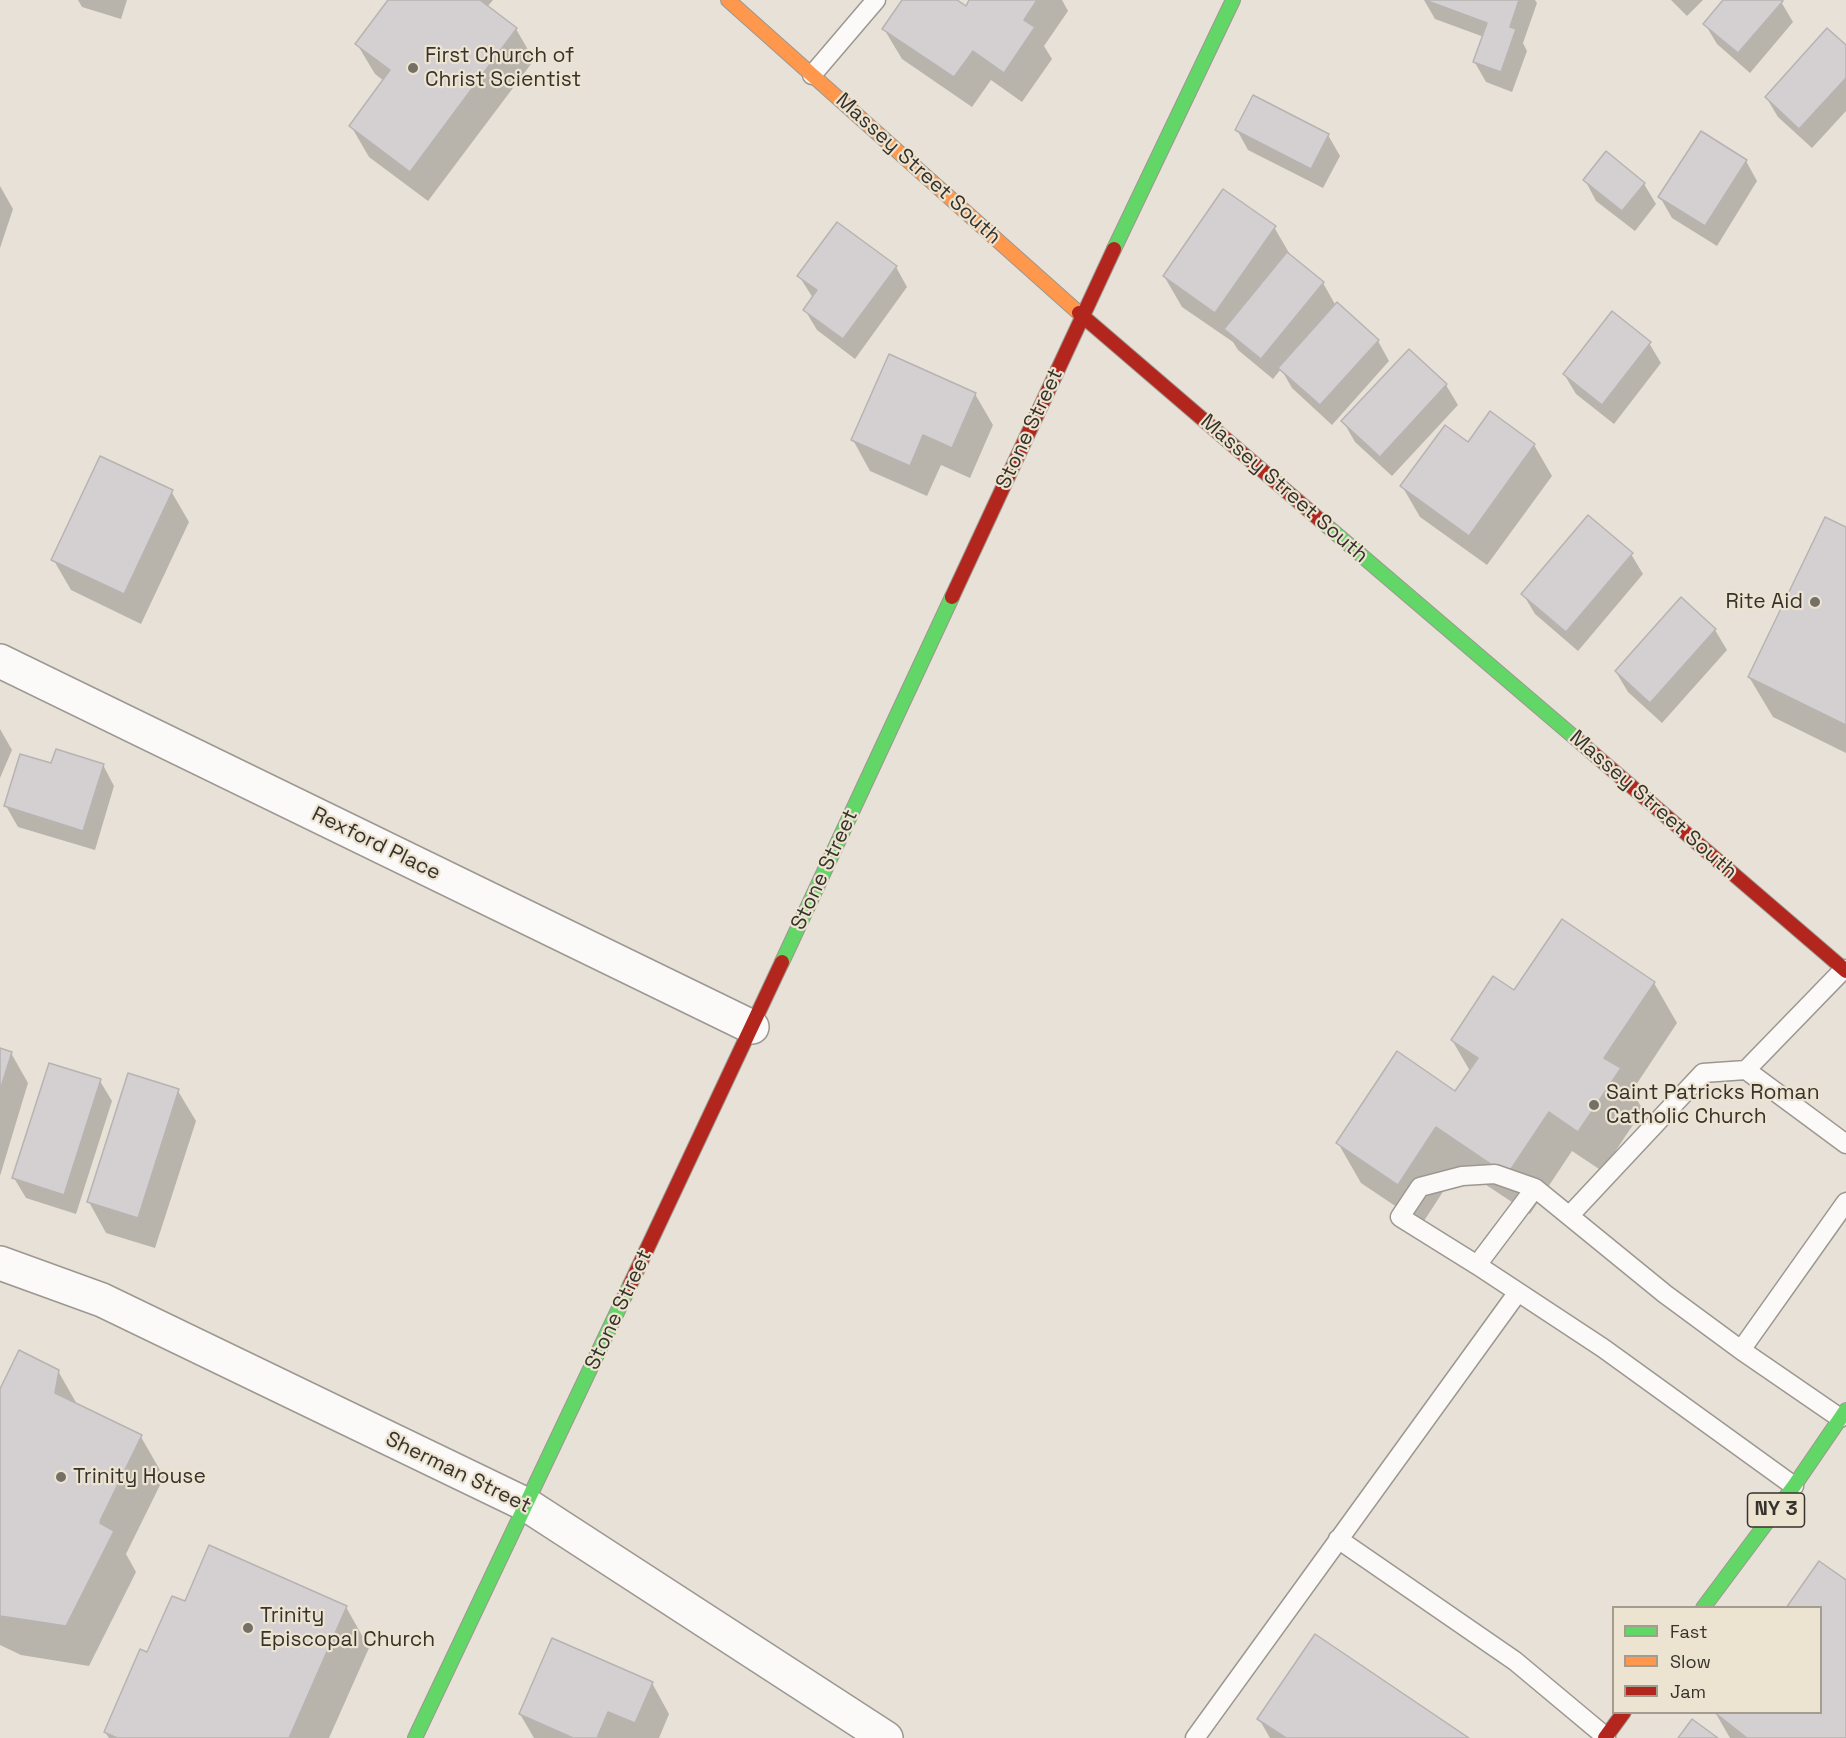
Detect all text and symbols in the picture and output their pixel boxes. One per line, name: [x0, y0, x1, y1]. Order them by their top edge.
place label: First Church of Christ Scientist: [425, 43, 581, 93]
marker: First Church of Christ Scientist: [406, 61, 420, 75]
street label: Massey Street South: [830, 88, 1006, 250]
street label: Stone Street: [991, 365, 1069, 493]
street label: Massey Street South: [1195, 409, 1373, 569]
place label: Rite Aid: [1726, 589, 1803, 615]
marker: Rite Aid: [1808, 595, 1822, 609]
street label: Massey Street South: [1564, 725, 1742, 885]
street label: Rexford Place: [307, 802, 445, 886]
street label: Stone Street: [786, 806, 864, 934]
place label: Saint Patricks Roman Catholic Church: [1606, 1080, 1820, 1130]
marker: Saint Patricks Roman Catholic Church: [1587, 1098, 1601, 1112]
street label: Stone Street: [580, 1246, 658, 1374]
street label: Sherman Street: [381, 1427, 535, 1519]
place label: Trinity House: [73, 1464, 206, 1490]
marker: Trinity House: [54, 1470, 68, 1484]
road number: NY 3: [1748, 1493, 1804, 1527]
place label: Trinity Episcopal Church: [260, 1603, 435, 1653]
legend: [1612, 1606, 1822, 1714]
text: Fast: [1670, 1620, 1707, 1643]
marker: Trinity Episcopal Church: [241, 1621, 255, 1635]
text: Slow: [1670, 1650, 1711, 1673]
text: Jam: [1670, 1680, 1706, 1703]

